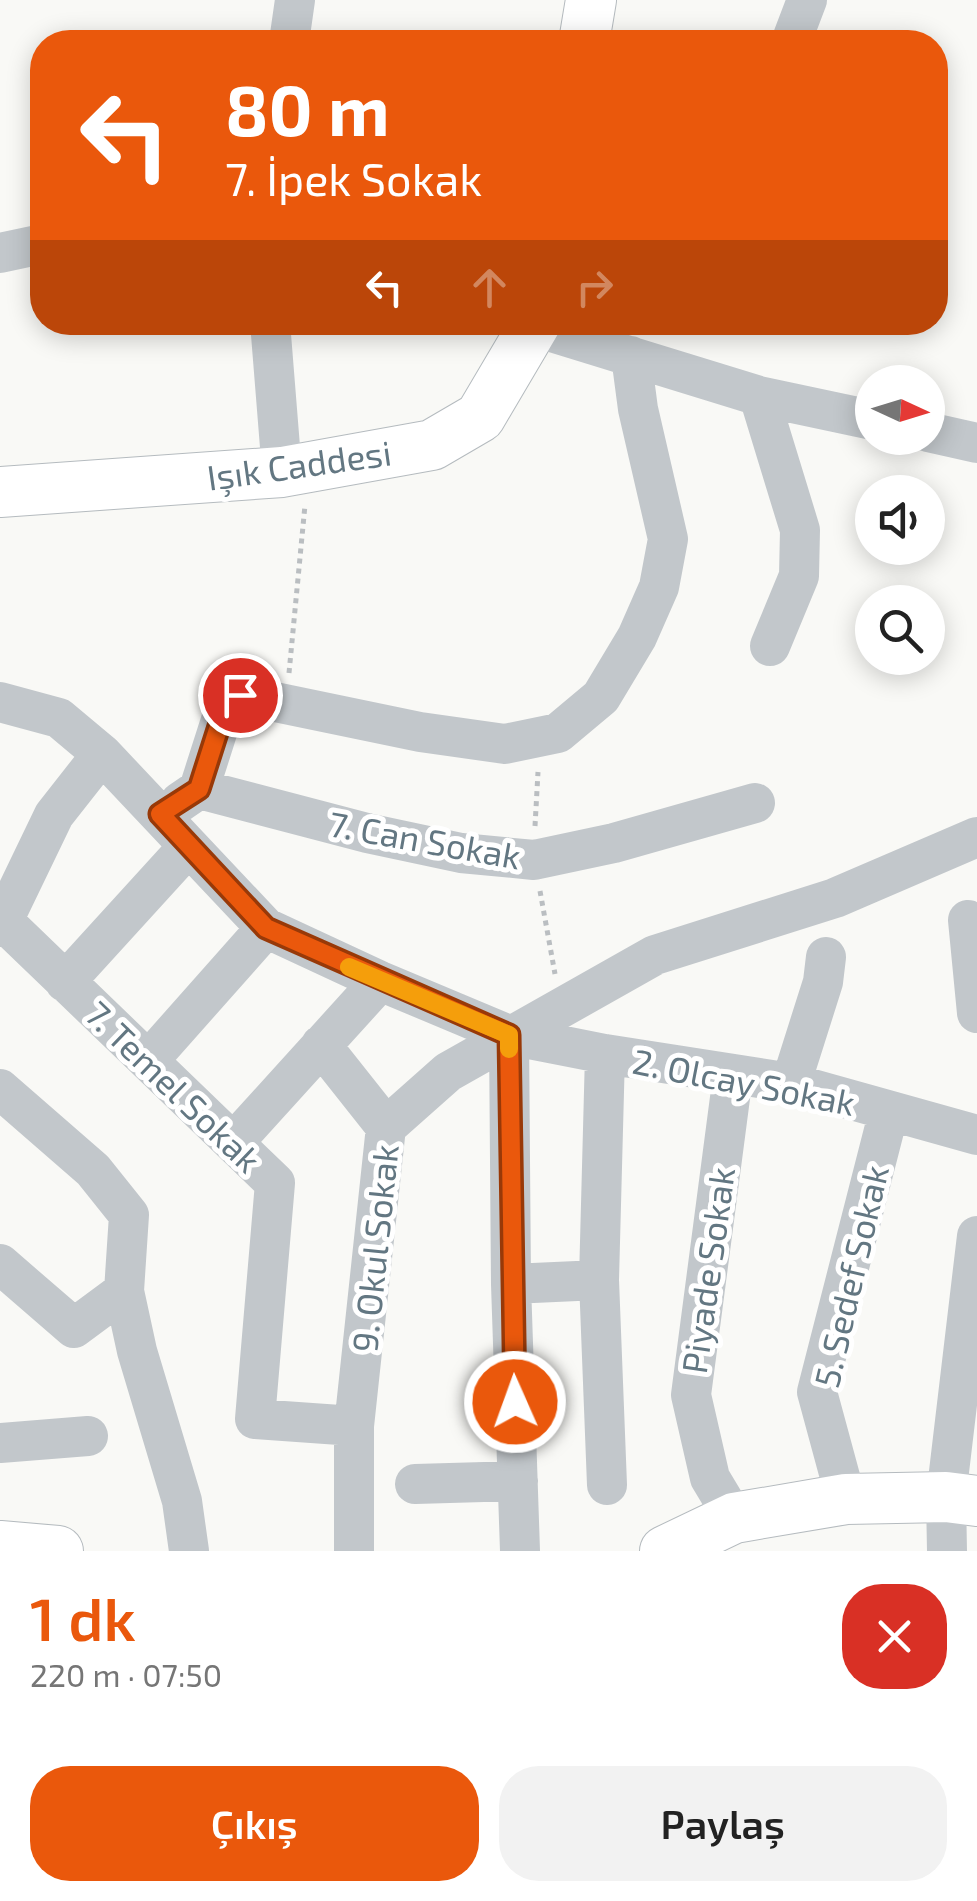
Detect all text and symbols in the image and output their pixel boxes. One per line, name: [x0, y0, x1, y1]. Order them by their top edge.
text: 80 m: [225, 66, 390, 150]
icon: left: [60, 70, 190, 200]
text: 7. İpek Sokak: [225, 151, 482, 205]
icon: left: [357, 260, 412, 315]
icon: ahead: [462, 260, 517, 315]
icon: right: [567, 260, 622, 315]
north arrow: [855, 365, 945, 455]
map controls: [855, 365, 945, 675]
street label: Işık Caddesi: [204, 430, 394, 500]
button: sound: [855, 475, 945, 565]
button: search: [855, 585, 945, 675]
pin: [198, 653, 283, 738]
icon: arrive: [213, 668, 268, 723]
street label: 7. Can Sokak: [326, 801, 524, 877]
street label: 7. Temel Sokak: [78, 992, 271, 1180]
street label: 2. Olcay Sokak: [629, 1039, 859, 1123]
street label: 9. Okul Sokak: [342, 1142, 406, 1354]
street label: 5. Sedef Sokak: [804, 1161, 896, 1391]
street label: Piyade Sokak: [672, 1164, 742, 1376]
position arrow: [463, 1350, 567, 1454]
text: 1 dk: [30, 1581, 136, 1653]
button: close: [842, 1584, 947, 1689]
text: 220 m · 07:50: [30, 1655, 222, 1693]
button: Çıkış: [30, 1766, 479, 1881]
button: Paylaş: [499, 1766, 947, 1881]

